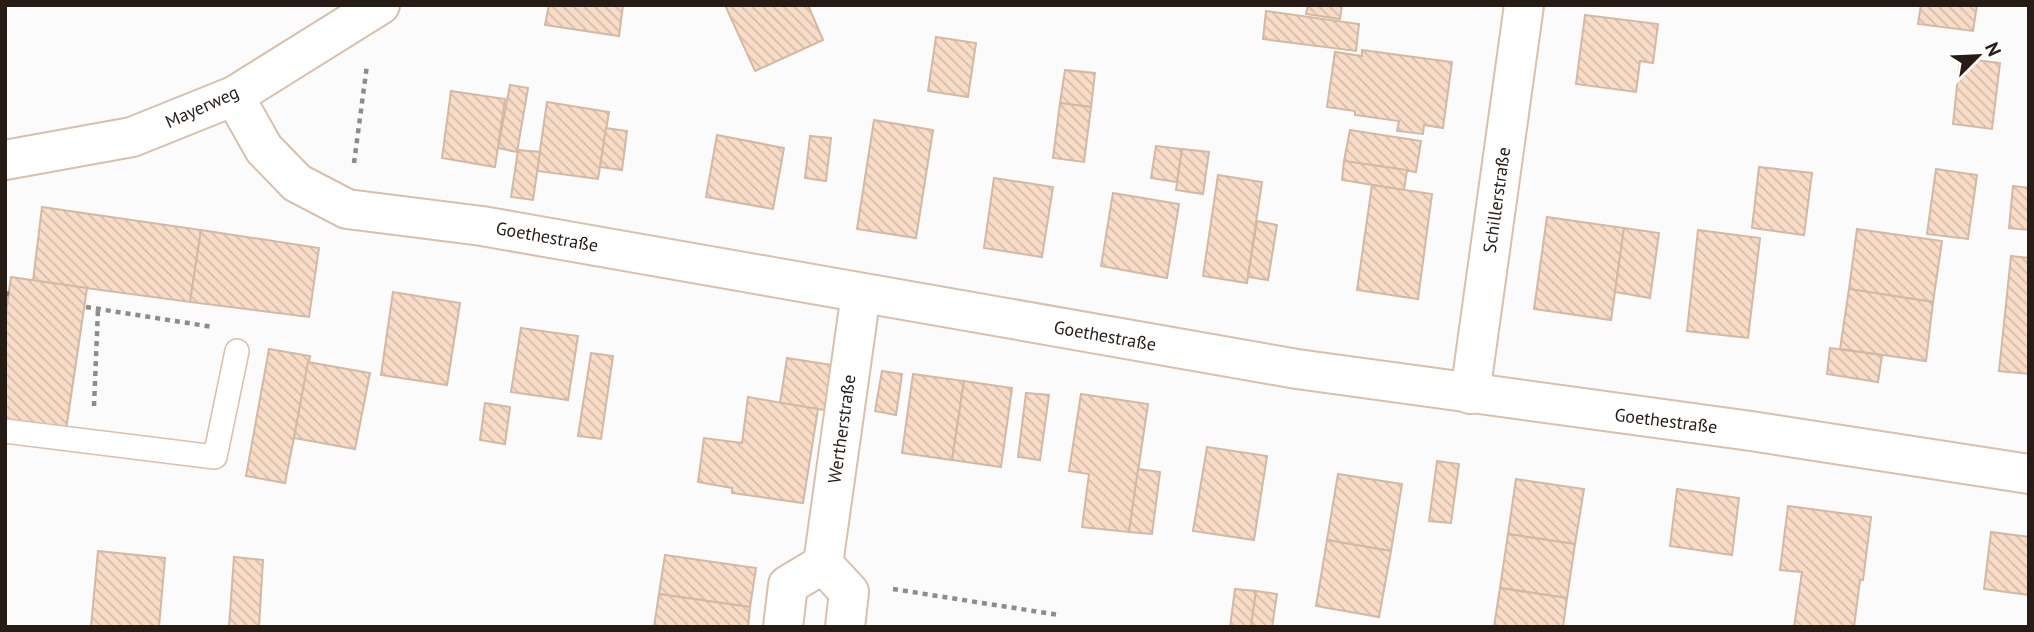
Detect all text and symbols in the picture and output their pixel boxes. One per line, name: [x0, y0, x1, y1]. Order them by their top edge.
north arrow: [1943, 21, 2013, 91]
text: N: [1980, 39, 2007, 60]
street label: Mayerweg: [161, 80, 242, 133]
street label: Schillerstraße: [1478, 146, 1515, 254]
street label: Goethestraße: [494, 216, 600, 257]
street label: Goethestraße: [1052, 315, 1158, 356]
street label: Wertherstraße: [822, 373, 861, 485]
street label: Goethestraße: [1613, 403, 1719, 438]

